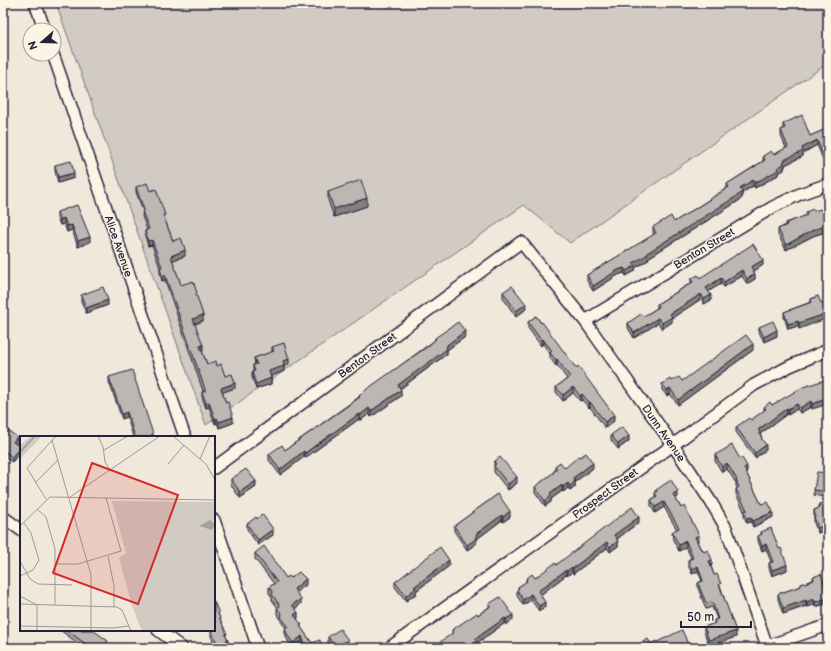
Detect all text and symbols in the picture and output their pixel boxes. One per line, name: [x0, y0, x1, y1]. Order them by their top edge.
north arrow: [22, 22, 62, 62]
text: N: [26, 39, 41, 51]
street label: Alice Avenue: [102, 214, 135, 279]
street label: Benton Street: [671, 225, 738, 272]
street label: Benton Street: [336, 330, 399, 381]
street label: Dunn Avenue: [639, 402, 688, 465]
inset map: [20, 436, 215, 631]
street label: Prospect Street: [570, 465, 641, 521]
scale bar: [681, 603, 751, 629]
text: 50 m: [687, 610, 714, 625]

